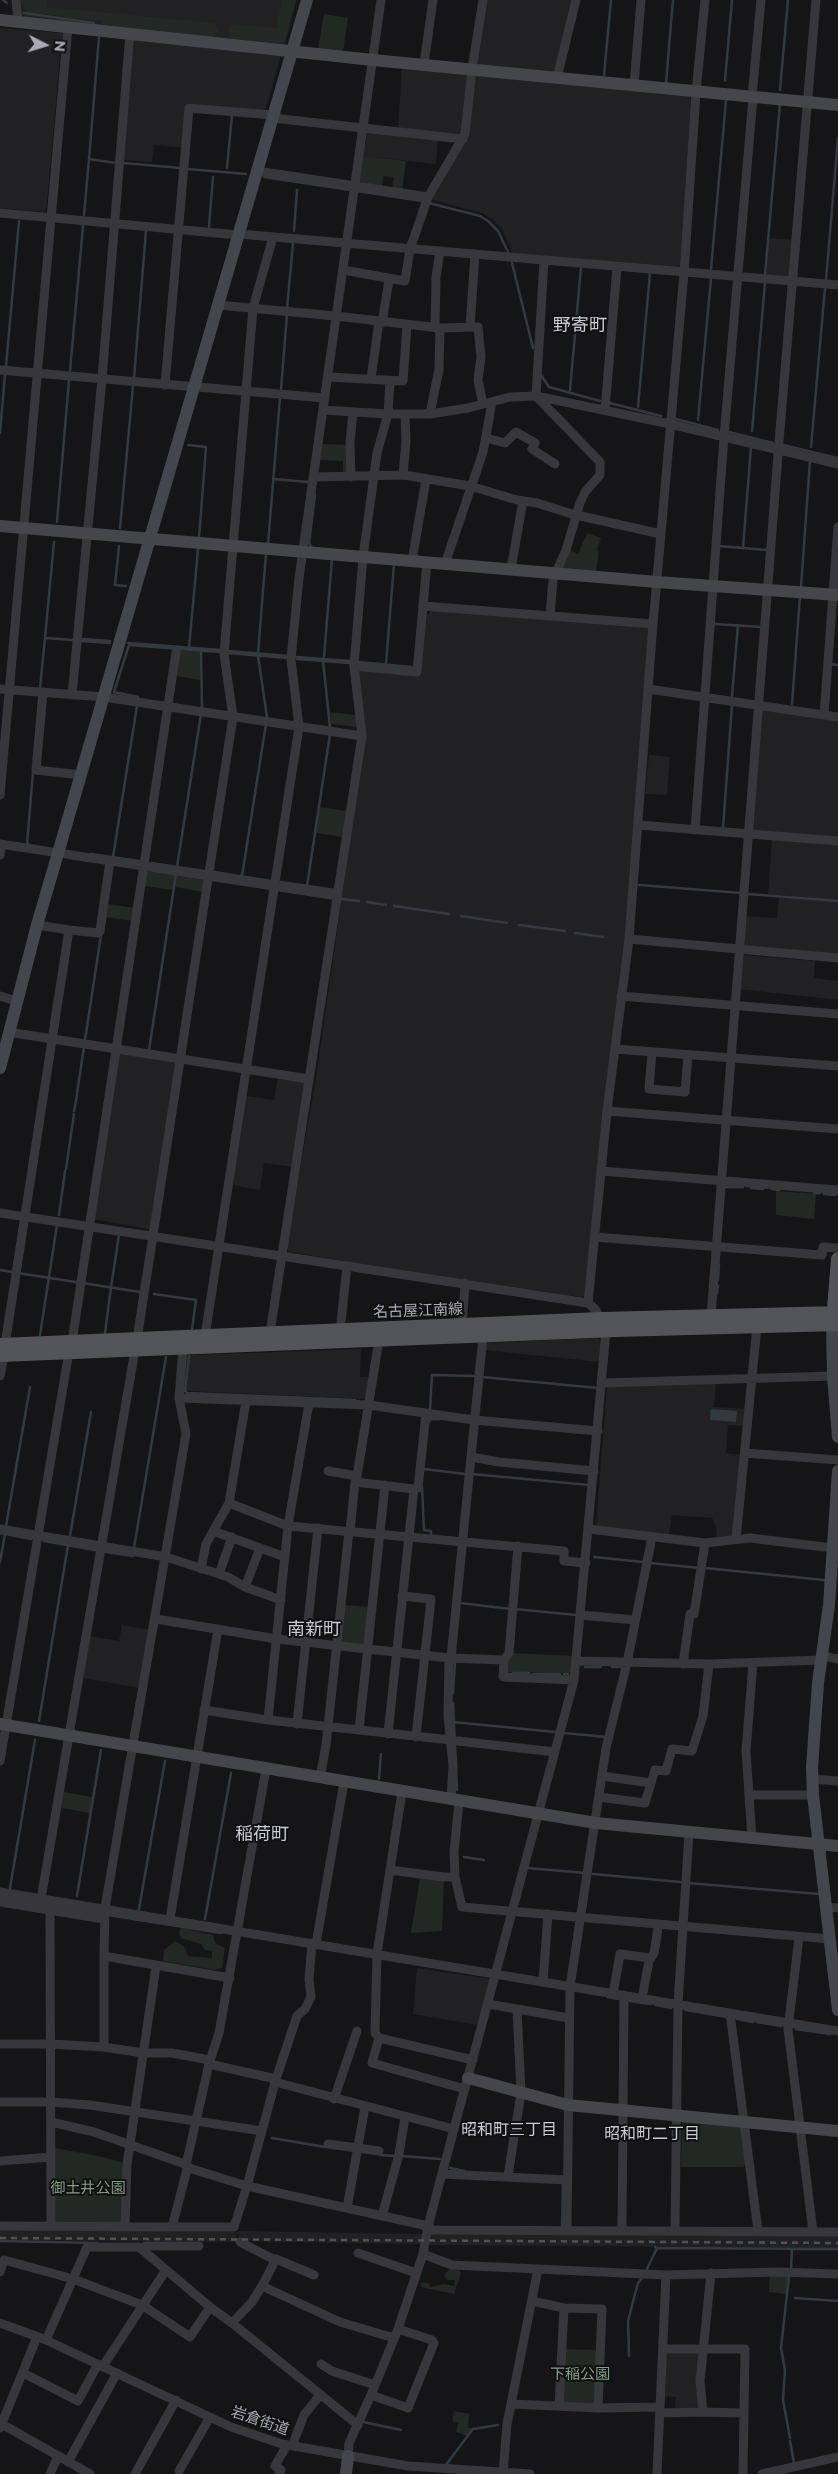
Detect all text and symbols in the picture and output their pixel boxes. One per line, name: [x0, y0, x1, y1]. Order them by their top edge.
north arrow: [20, 20, 70, 70]
text: N: [50, 40, 69, 53]
district label: 野寄町: [553, 315, 607, 337]
street label: 名古屋江南線: [373, 1300, 463, 1322]
district label: 南新町: [287, 1619, 341, 1641]
district label: 稲荷町: [235, 1824, 289, 1846]
district label: 昭和町三丁目: [461, 2120, 557, 2140]
district label: 昭和町二丁目: [604, 2124, 700, 2144]
park label: 御土井公園: [51, 2180, 125, 2198]
park label: 下稲公園: [550, 2366, 610, 2384]
street label: 岩倉街道: [229, 2403, 291, 2439]

